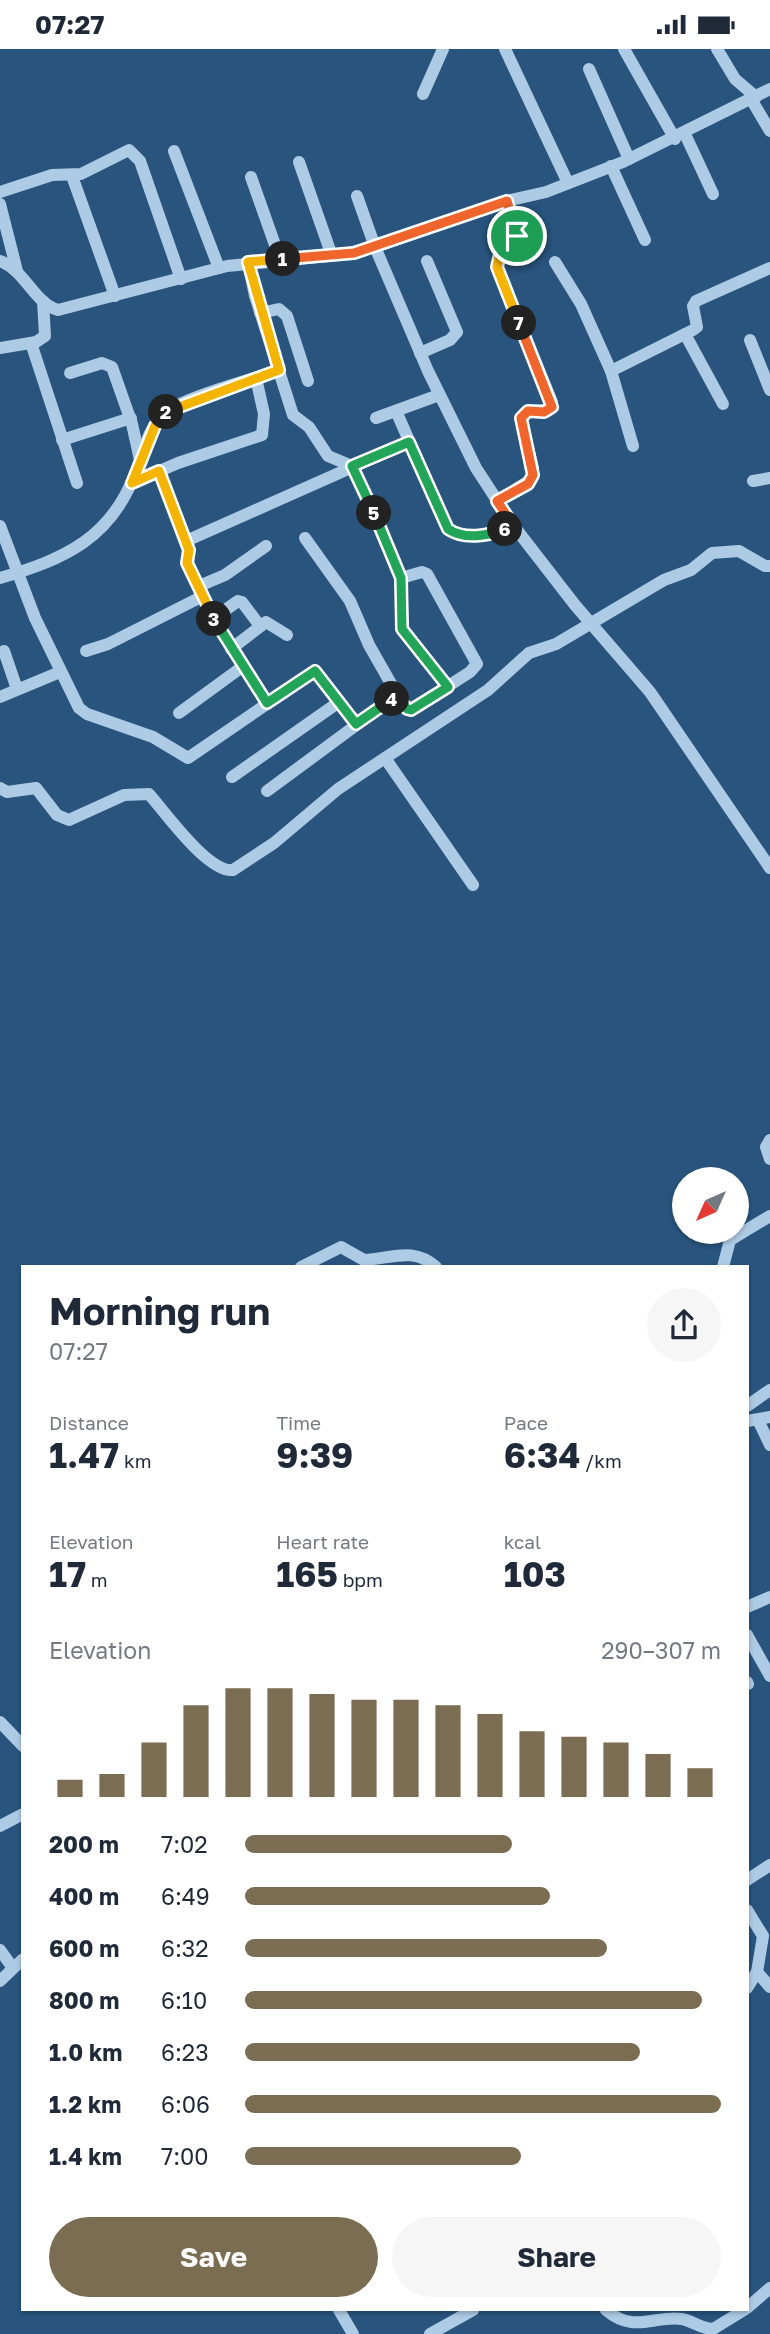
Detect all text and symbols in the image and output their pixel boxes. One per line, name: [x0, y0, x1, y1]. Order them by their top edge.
text: 07:27: [35, 9, 104, 40]
pin: [487, 206, 547, 266]
icon: arrive: [498, 217, 536, 255]
pin: 1: [266, 241, 300, 277]
text: 1: [278, 247, 287, 270]
pin: 7: [502, 305, 536, 341]
text: 7: [513, 311, 524, 334]
pin: 2: [148, 395, 184, 429]
text: 2: [160, 400, 171, 423]
pin: 5: [356, 496, 392, 531]
text: 5: [368, 501, 379, 524]
pin: 6: [488, 511, 522, 547]
text: 6: [498, 517, 511, 540]
pin: 3: [196, 601, 232, 637]
text: 3: [208, 607, 219, 630]
pin: 4: [374, 681, 410, 717]
text: 4: [386, 687, 397, 710]
north arrow: [672, 1167, 749, 1244]
map controls: [672, 1167, 749, 1244]
text: Morning run: [49, 1288, 270, 1333]
button: share: [647, 1288, 721, 1362]
text: 07:27: [49, 1337, 108, 1365]
text: Distance: [49, 1411, 129, 1434]
text: Time: [276, 1411, 321, 1434]
text: Pace: [504, 1411, 548, 1434]
text: 1.47: [49, 1434, 119, 1476]
text: 9:39: [276, 1434, 353, 1476]
text: 6:34: [504, 1434, 580, 1476]
text: km: [119, 1449, 152, 1472]
text: /km: [580, 1449, 622, 1472]
text: Elevation: [49, 1530, 134, 1553]
text: Heart rate: [276, 1530, 369, 1553]
text: kcal: [504, 1530, 541, 1553]
text: 17: [49, 1553, 86, 1595]
text: 165: [276, 1553, 338, 1595]
text: 103: [504, 1553, 566, 1595]
text: m: [86, 1568, 108, 1591]
text: bpm: [338, 1568, 383, 1591]
text: Elevation: [49, 1636, 151, 1664]
text: 290–307 m: [601, 1636, 721, 1664]
text: 200 m: [49, 1830, 119, 1858]
text: 7:02: [161, 1830, 208, 1858]
text: 400 m: [49, 1882, 119, 1910]
text: 6:49: [161, 1882, 210, 1910]
text: 600 m: [49, 1934, 119, 1962]
text: 6:32: [161, 1934, 209, 1962]
text: 800 m: [49, 1986, 120, 2014]
text: 6:10: [161, 1986, 207, 2014]
text: 1.0 km: [49, 2038, 122, 2066]
text: 6:23: [161, 2038, 209, 2066]
text: 1.2 km: [49, 2090, 121, 2118]
text: 6:06: [161, 2090, 210, 2118]
text: 1.4 km: [49, 2142, 122, 2170]
text: 7:00: [161, 2142, 209, 2170]
button: Save: [49, 2217, 378, 2297]
button: Share: [392, 2217, 721, 2297]

